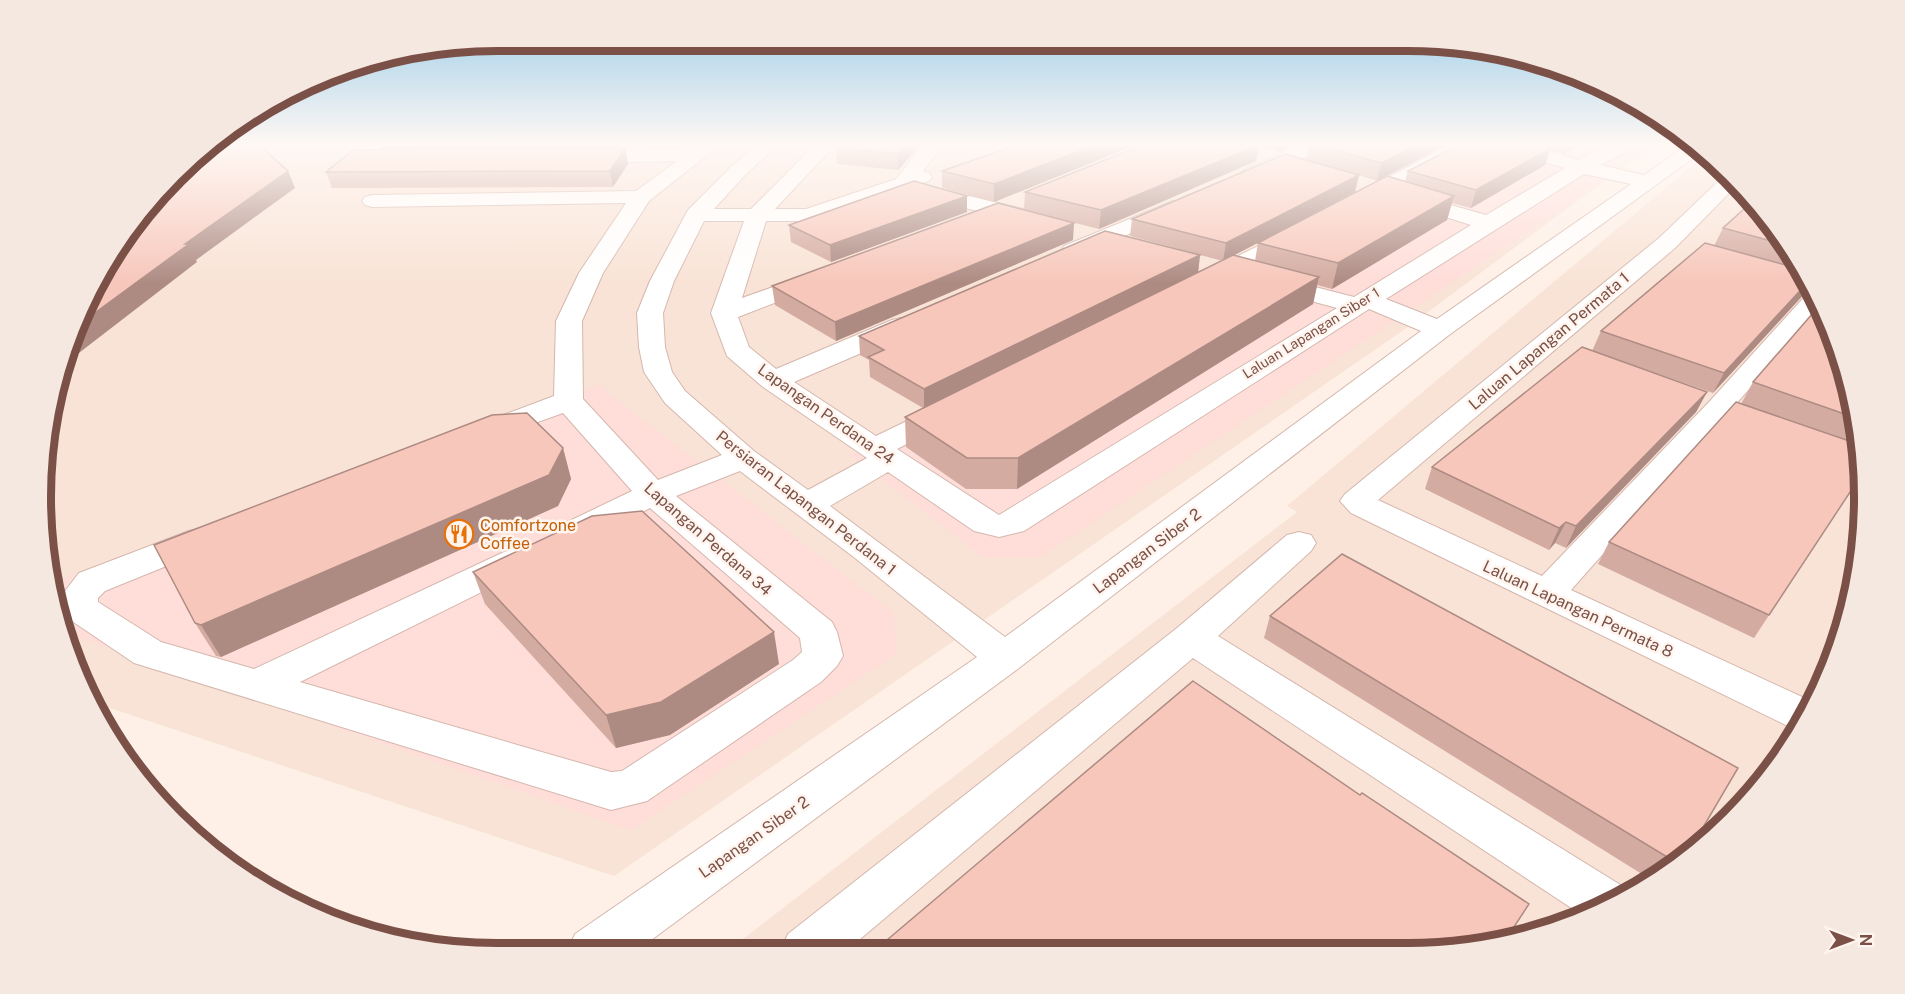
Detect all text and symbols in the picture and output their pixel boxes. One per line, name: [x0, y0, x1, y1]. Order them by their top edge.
street label: Laluan Lapangan Permata 1: [1465, 268, 1633, 414]
street label: Laluan Lapangan Siber 1: [1240, 284, 1382, 382]
street label: Lapangan Perdana 24: [754, 360, 898, 468]
street label: Persiaran Lapangan Perdana 1: [712, 427, 900, 579]
street label: Lapangan Perdana 34: [640, 478, 776, 600]
street label: Lapangan Siber 2: [1089, 504, 1205, 598]
place label: Comfortzone Coffee: [480, 516, 576, 553]
restaurant icon: Comfortzone Coffee: [443, 518, 475, 550]
street label: Laluan Lapangan Permata 8: [1480, 557, 1676, 661]
street label: Lapangan Siber 2: [695, 792, 813, 882]
north arrow: [1821, 910, 1881, 970]
text: N: [1856, 934, 1875, 946]

